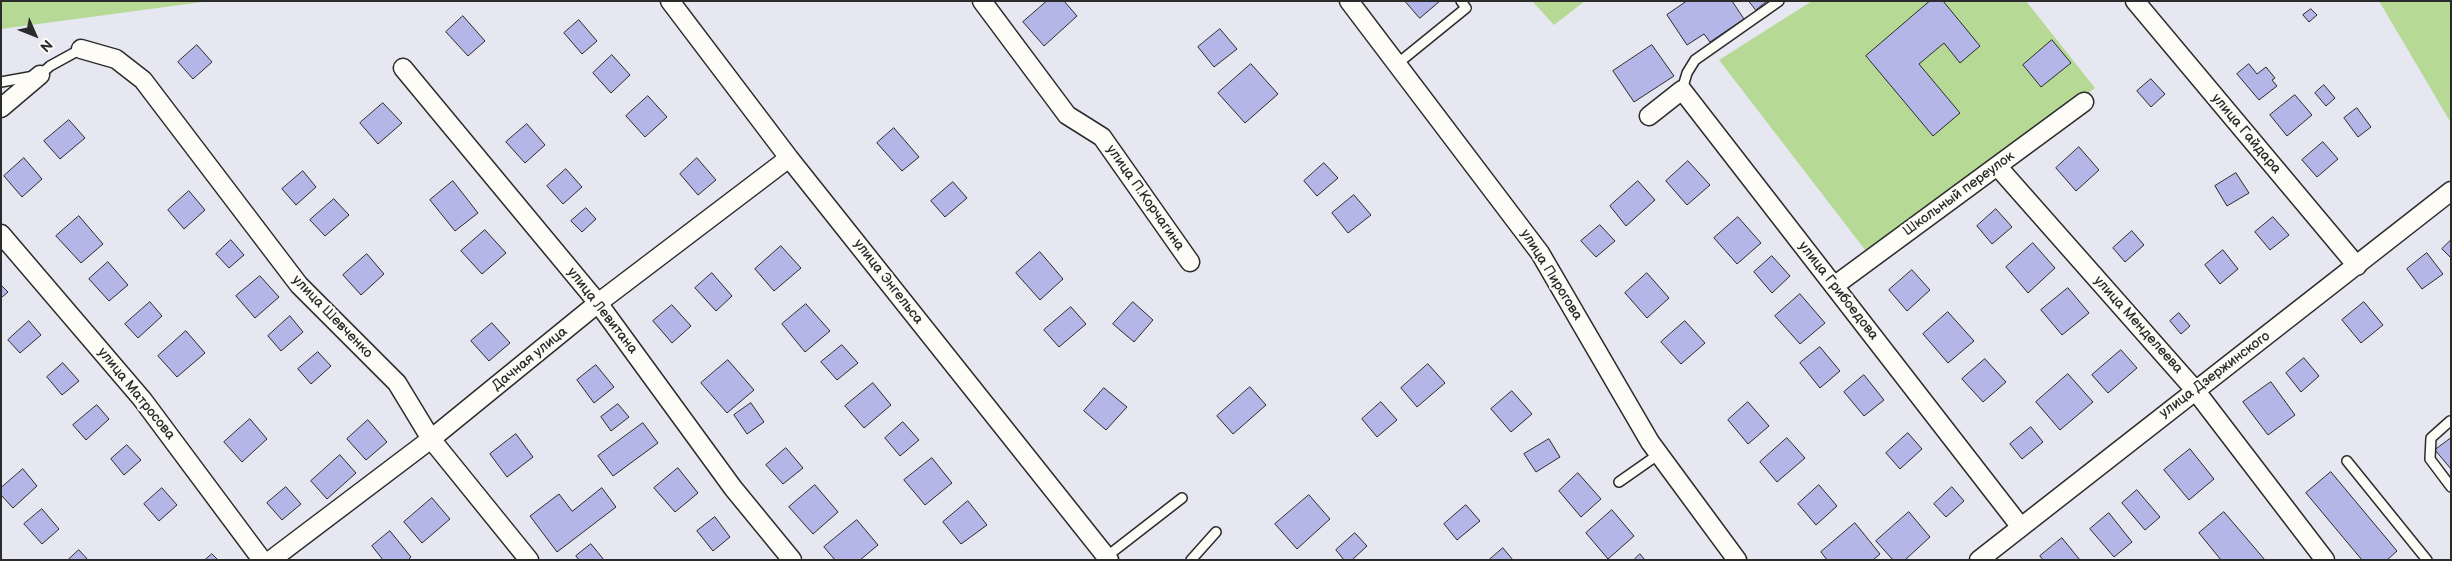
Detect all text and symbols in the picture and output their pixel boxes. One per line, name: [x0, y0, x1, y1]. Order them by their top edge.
north arrow: [10, 10, 60, 60]
text: N: [36, 36, 56, 55]
street label: улица Гайдара: [2208, 91, 2284, 177]
street label: улица П.Корчагина: [1102, 142, 1188, 254]
street label: Школьный переулок: [1900, 148, 2018, 240]
street label: улица Пирогова: [1516, 226, 1586, 324]
street label: улица Энгельса: [850, 236, 926, 328]
street label: улица Грибоедова: [1794, 238, 1882, 344]
street label: улица Левитана: [563, 264, 641, 358]
street label: улица Шевченко: [288, 272, 376, 362]
street label: улица Менделеева: [2090, 273, 2186, 377]
street label: Дачная улица: [489, 324, 571, 394]
street label: улица Дзержинского: [2156, 328, 2274, 422]
street label: улица Матросова: [94, 344, 178, 444]

